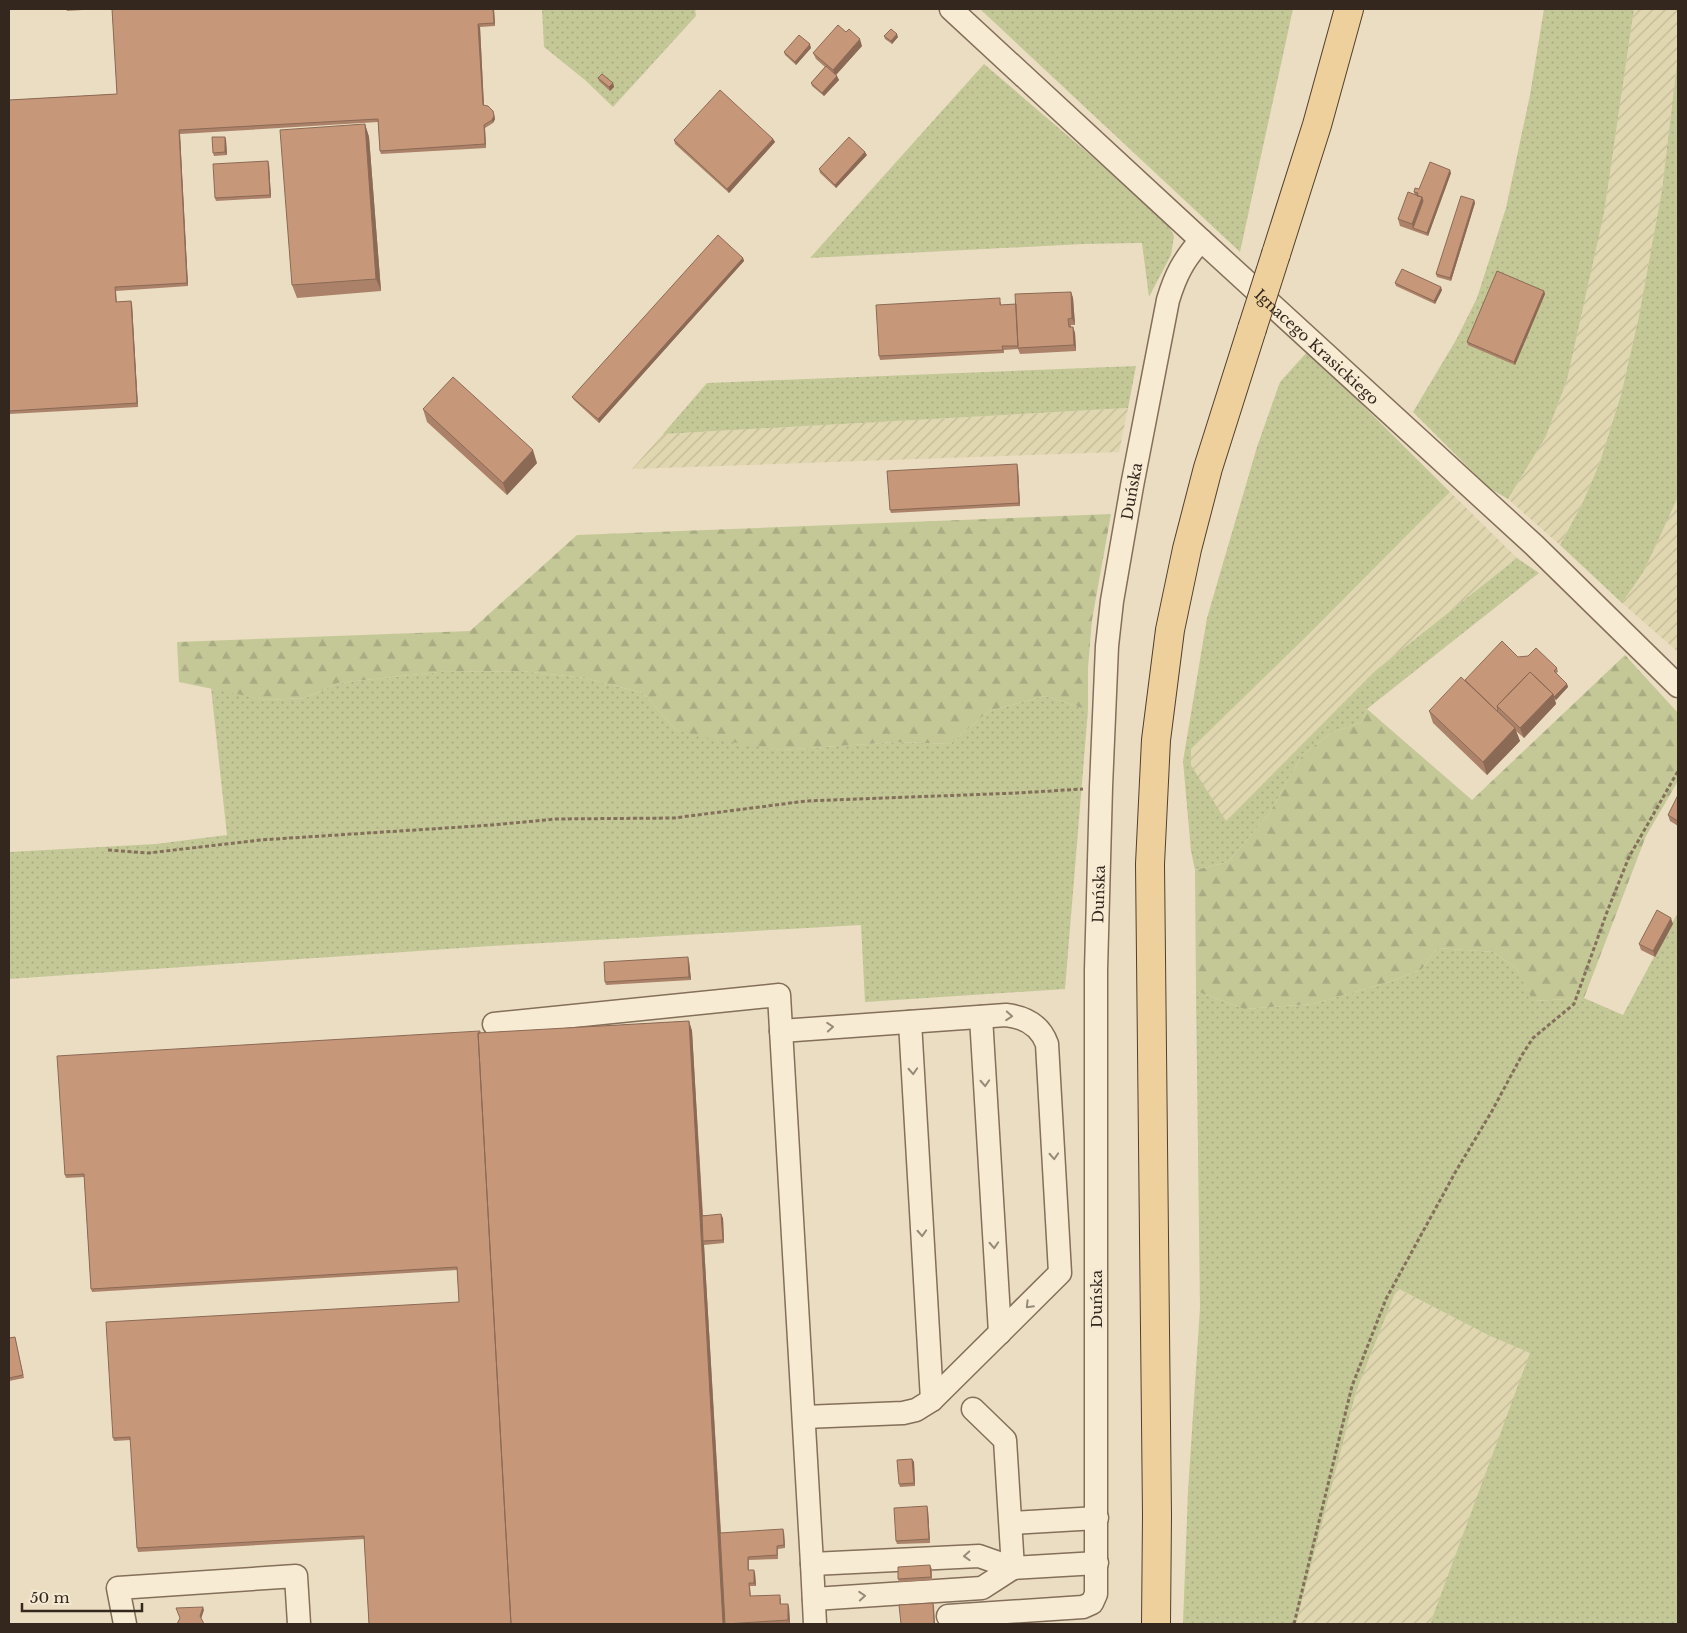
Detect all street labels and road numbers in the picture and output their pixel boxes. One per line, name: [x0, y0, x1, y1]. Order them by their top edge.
street label: Ignacego Krasickiego: [1251, 285, 1384, 408]
street label: Duńska: [1117, 460, 1146, 521]
street label: Duńska: [1088, 864, 1108, 923]
street label: Duńska: [1087, 1269, 1106, 1328]

